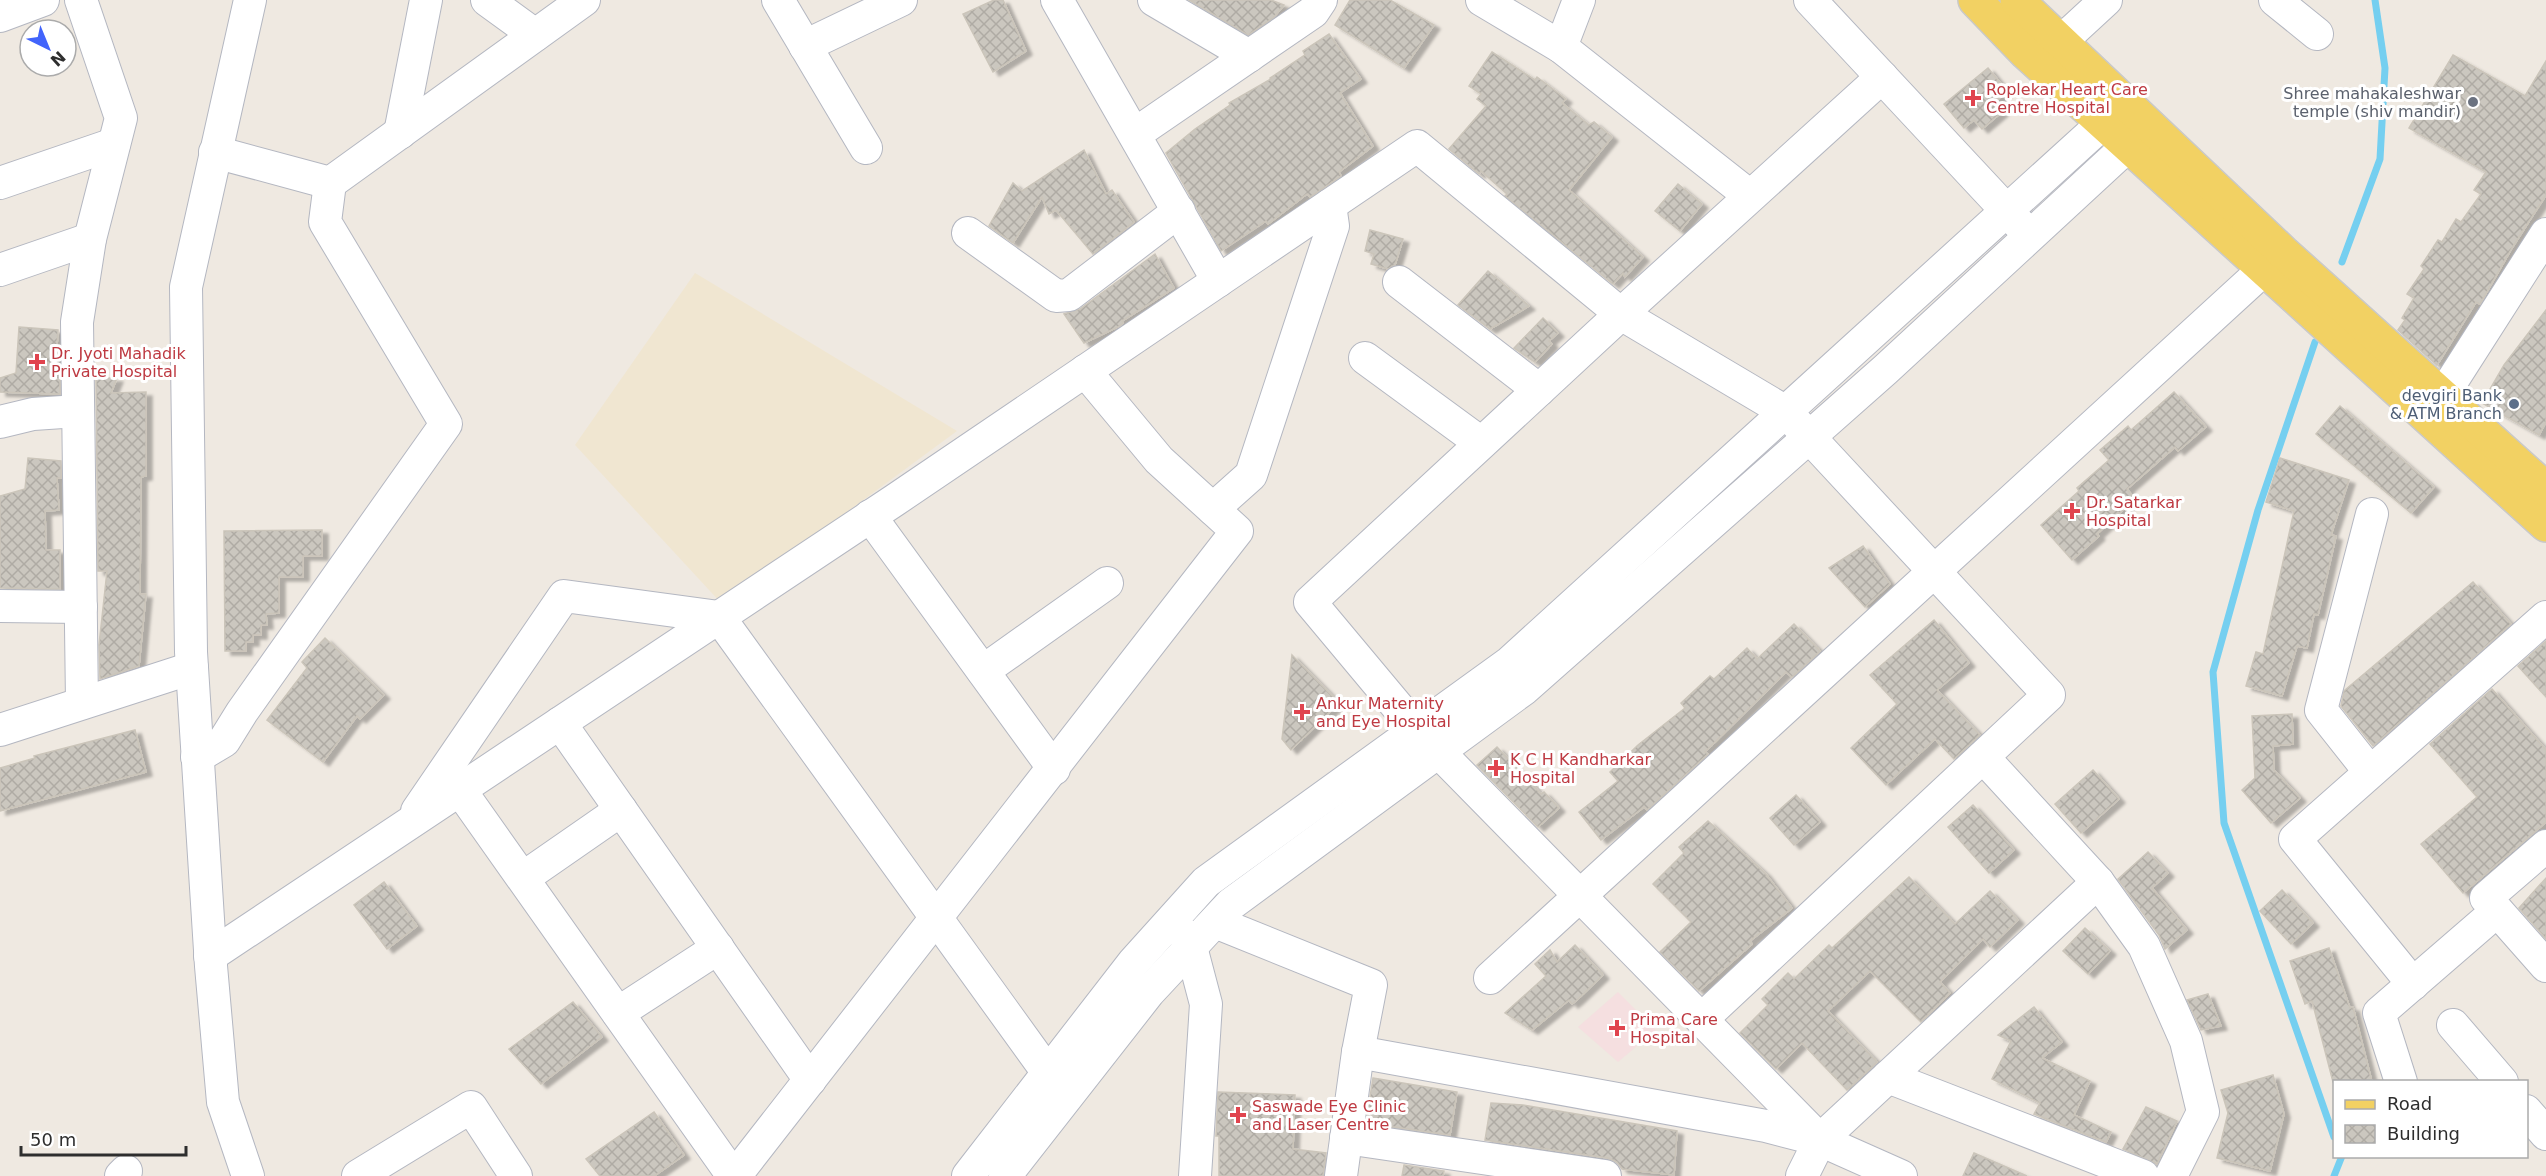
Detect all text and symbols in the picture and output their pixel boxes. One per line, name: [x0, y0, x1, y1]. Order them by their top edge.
north arrow: [18, 18, 78, 78]
text: N: [47, 47, 69, 70]
place label: Roplekar Heart Care Centre Hospital: [1986, 80, 2148, 117]
place label: Shree mahakaleshwar temple (shiv mandir): [2283, 84, 2461, 121]
marker: Roplekar Heart Care Centre Hospital: [1964, 89, 1982, 107]
marker: Shree mahakaleshwar temple (shiv mandir): [2466, 95, 2480, 109]
place label: Dr. Jyoti Mahadik Private Hospital: [51, 344, 187, 381]
marker: Dr. Jyoti Mahadik Private Hospital: [28, 353, 46, 371]
place label: devgiri Bank & ATM Branch: [2390, 386, 2503, 423]
marker: devgiri Bank & ATM Branch: [2507, 397, 2521, 411]
place label: Dr. Satarkar Hospital: [2086, 493, 2182, 530]
marker: Dr. Satarkar Hospital: [2063, 502, 2081, 520]
place label: Ankur Maternity and Eye Hospital: [1316, 694, 1451, 731]
marker: Ankur Maternity and Eye Hospital: [1293, 703, 1311, 721]
place label: K C H Kandharkar Hospital: [1510, 750, 1652, 787]
marker: K C H Kandharkar Hospital: [1487, 759, 1505, 777]
place label: Prima Care Hospital: [1630, 1010, 1718, 1047]
marker: Prima Care Hospital: [1608, 1019, 1626, 1037]
legend: [2333, 1080, 2528, 1158]
text: Road: [2387, 1093, 2432, 1114]
place label: Saswade Eye Clinic and Laser Centre: [1252, 1097, 1406, 1134]
marker: Saswade Eye Clinic and Laser Centre: [1229, 1106, 1247, 1124]
scale bar: [21, 1119, 186, 1157]
text: Building: [2387, 1123, 2460, 1144]
text: 50 m: [30, 1129, 76, 1150]

